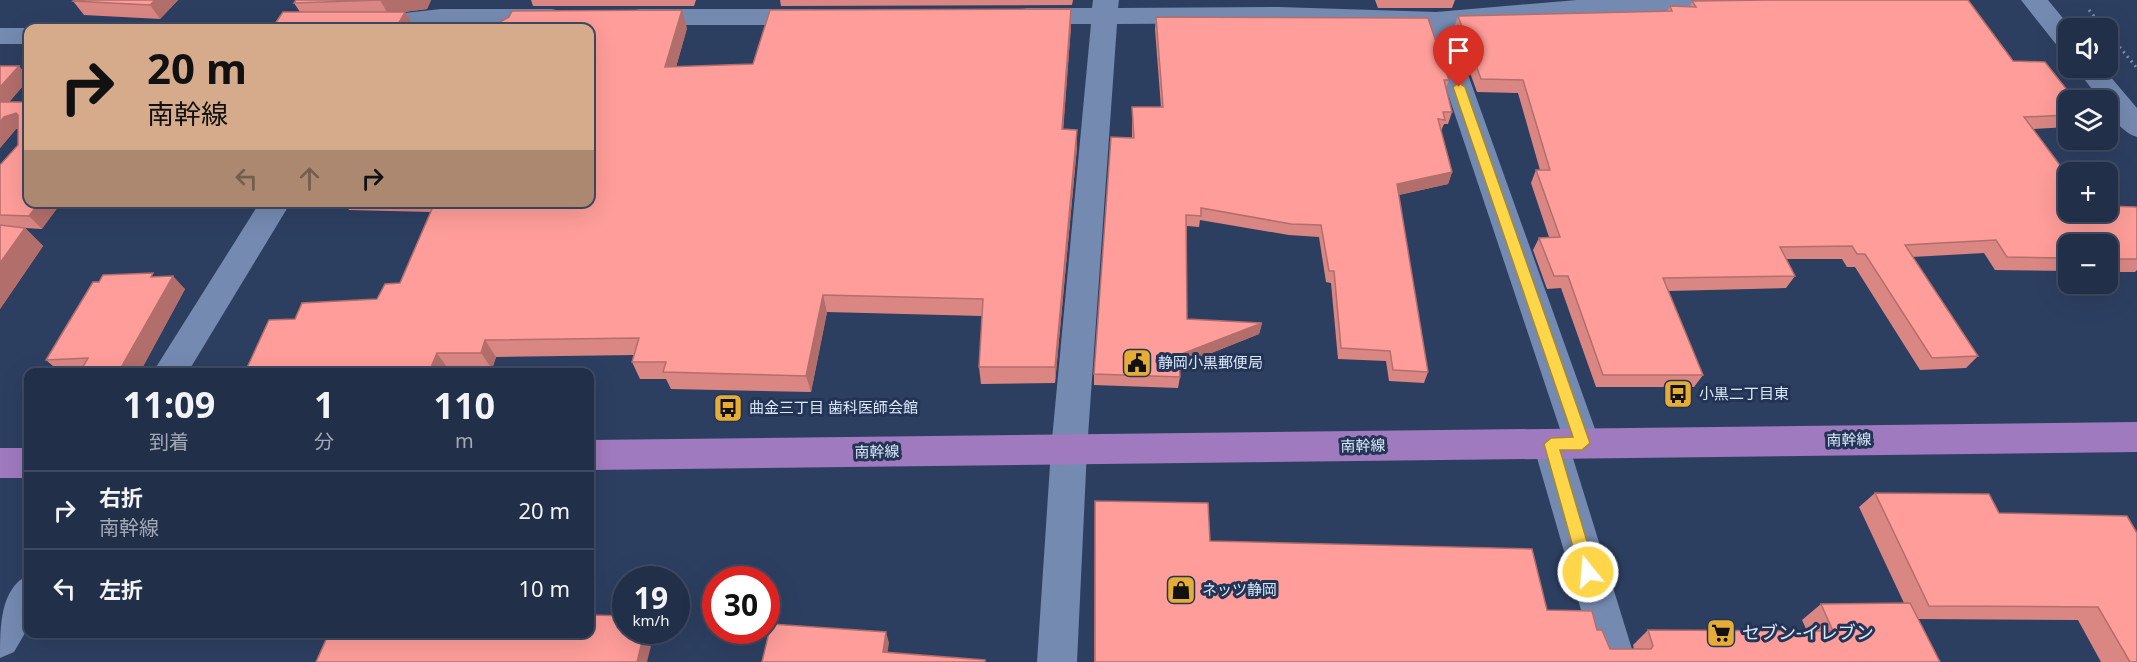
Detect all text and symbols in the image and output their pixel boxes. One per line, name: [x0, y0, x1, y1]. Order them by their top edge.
map controls: [2058, 18, 2118, 294]
button: sound: [2058, 18, 2118, 78]
pin: [1433, 25, 1484, 87]
icon: arrive: [1442, 34, 1475, 67]
text: 20 m: [147, 39, 247, 96]
icon: right: [48, 48, 126, 126]
button: layers: [2058, 90, 2118, 150]
text: 南幹線: [147, 95, 228, 132]
icon: left: [230, 162, 263, 195]
icon: ahead: [293, 162, 326, 195]
icon: right: [356, 162, 389, 195]
button: +: [2058, 162, 2118, 222]
button: −: [2058, 234, 2118, 294]
public building icon: 静岡小黒郵便局: [1121, 347, 1153, 379]
place label: 静岡小黒郵便局: [1158, 352, 1263, 372]
bus stop icon: 小黒二丁目東: [1662, 378, 1694, 410]
text: 11:09: [123, 380, 215, 429]
text: 1: [314, 380, 335, 429]
text: 110: [433, 381, 495, 430]
place label: 小黒二丁目東: [1699, 383, 1789, 403]
bus stop icon: 曲金三丁目 歯科医師会館: [712, 392, 744, 424]
place label: 曲金三丁目 歯科医師会館: [749, 397, 918, 417]
text: m: [455, 427, 474, 454]
text: 到着: [149, 428, 189, 455]
text: 分: [314, 428, 334, 455]
street label: 南幹線: [1826, 429, 1872, 449]
street label: 南幹線: [1340, 435, 1386, 455]
street label: 南幹線: [854, 441, 900, 461]
text: 右折: [99, 482, 143, 512]
icon: right: [48, 494, 81, 527]
text: 20 m: [519, 495, 570, 525]
text: 南幹線: [99, 514, 159, 541]
position arrow: [1556, 540, 1620, 604]
speed limit sign: 30: [702, 566, 780, 644]
icon: left: [48, 572, 81, 605]
text: 10 m: [519, 573, 570, 603]
text: 左折: [99, 574, 143, 604]
shop icon: ネッツ静岡: [1165, 574, 1197, 606]
text: 19: [634, 577, 668, 618]
place label: ネッツ静岡: [1202, 579, 1277, 599]
text: km/h: [633, 610, 669, 630]
supermarket icon: セブン-イレブン: [1705, 617, 1737, 649]
place label: セブン-イレブン: [1742, 620, 1874, 644]

